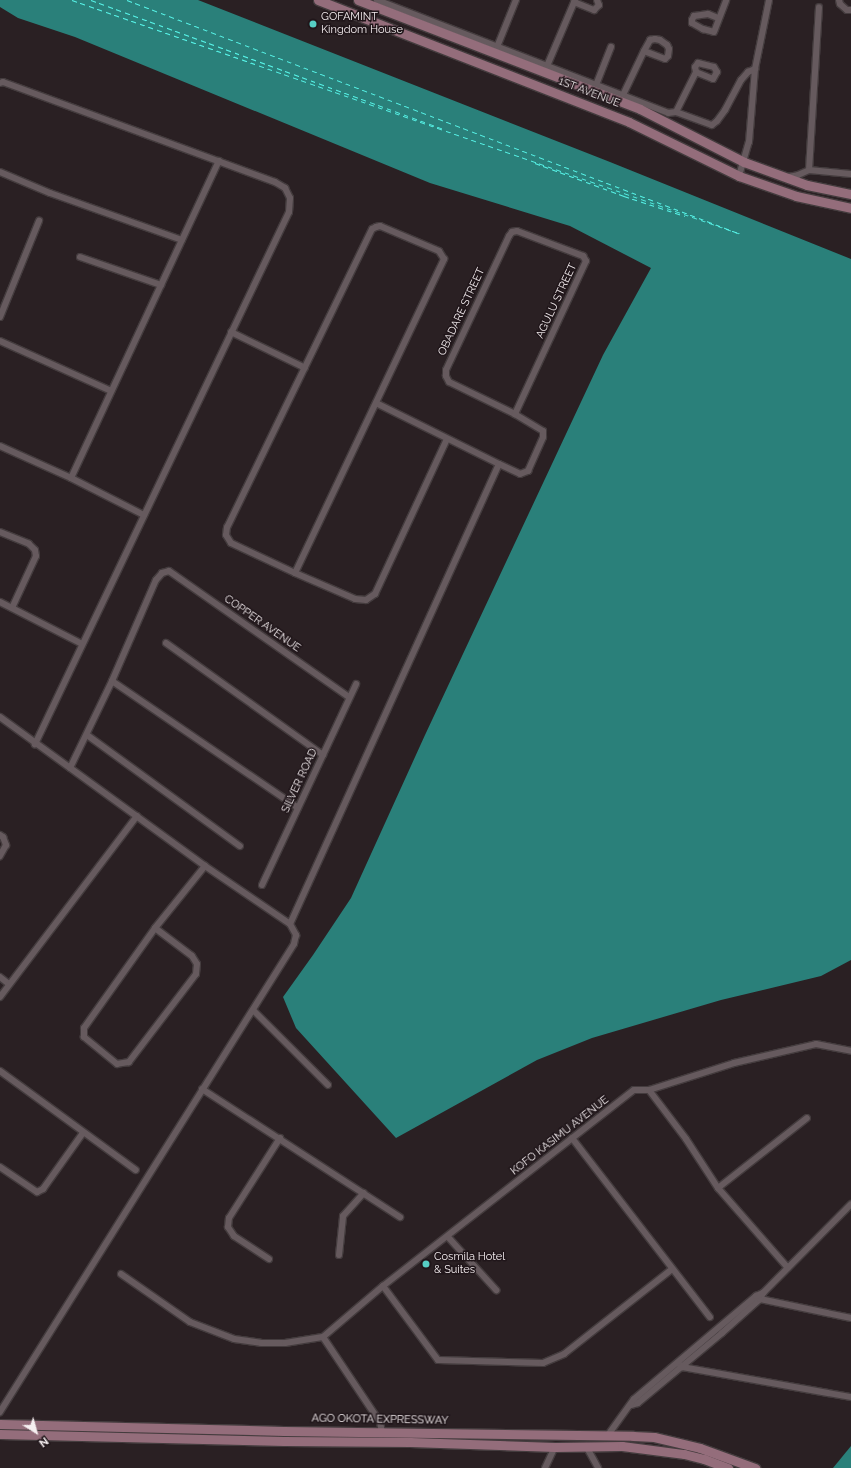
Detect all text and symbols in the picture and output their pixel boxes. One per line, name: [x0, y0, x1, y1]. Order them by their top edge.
place label: GOFAMINT Kingdom House: [321, 11, 403, 37]
marker: GOFAMINT Kingdom House: [308, 19, 318, 29]
street label: 1ST AVENUE: [556, 75, 622, 111]
street label: AGULU STREET: [534, 261, 580, 341]
street label: OBADARE STREET: [436, 266, 488, 358]
street label: COPPER AVENUE: [221, 593, 303, 655]
street label: SILVER ROAD: [279, 747, 321, 815]
street label: KOFO KASIMU AVENUE: [508, 1093, 612, 1179]
place label: Cosmila Hotel & Suites: [434, 1251, 505, 1277]
marker: Cosmila Hotel & Suites: [421, 1259, 431, 1269]
north arrow: [16, 1412, 56, 1452]
street label: AGO OKOTA EXPRESSWAY: [311, 1412, 449, 1428]
text: N: [36, 1434, 51, 1450]

